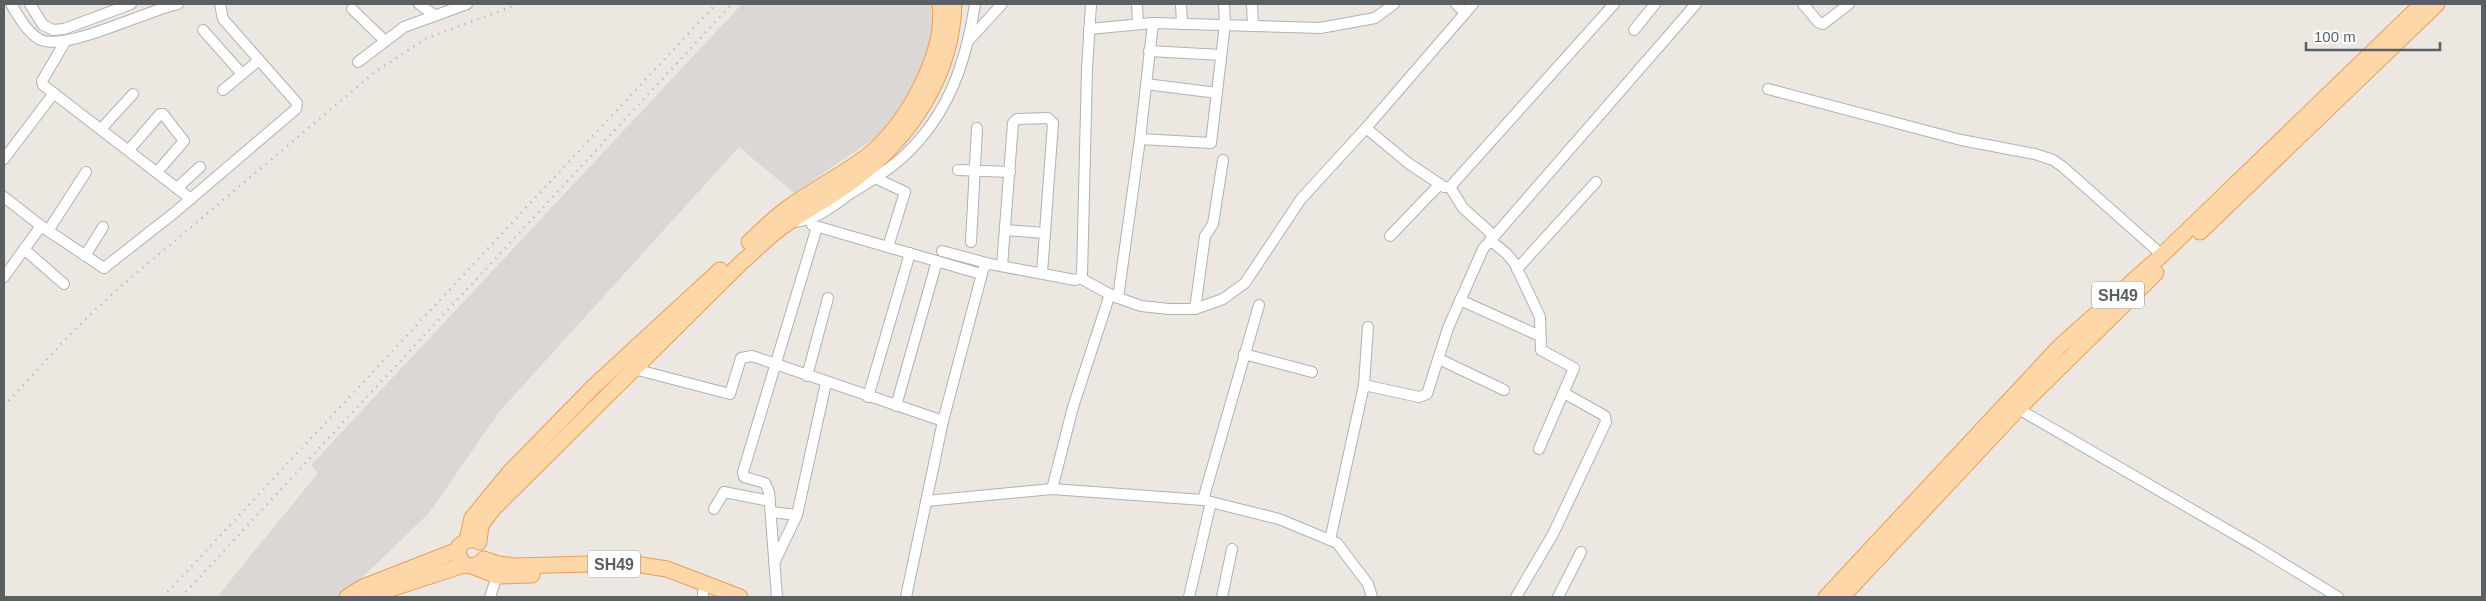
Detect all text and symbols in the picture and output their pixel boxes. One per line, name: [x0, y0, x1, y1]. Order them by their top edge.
scale bar: [2306, 20, 2440, 52]
text: 100 m: [2314, 28, 2356, 45]
road number: SH49: [2092, 282, 2144, 308]
road number: SH49: [588, 550, 640, 578]

